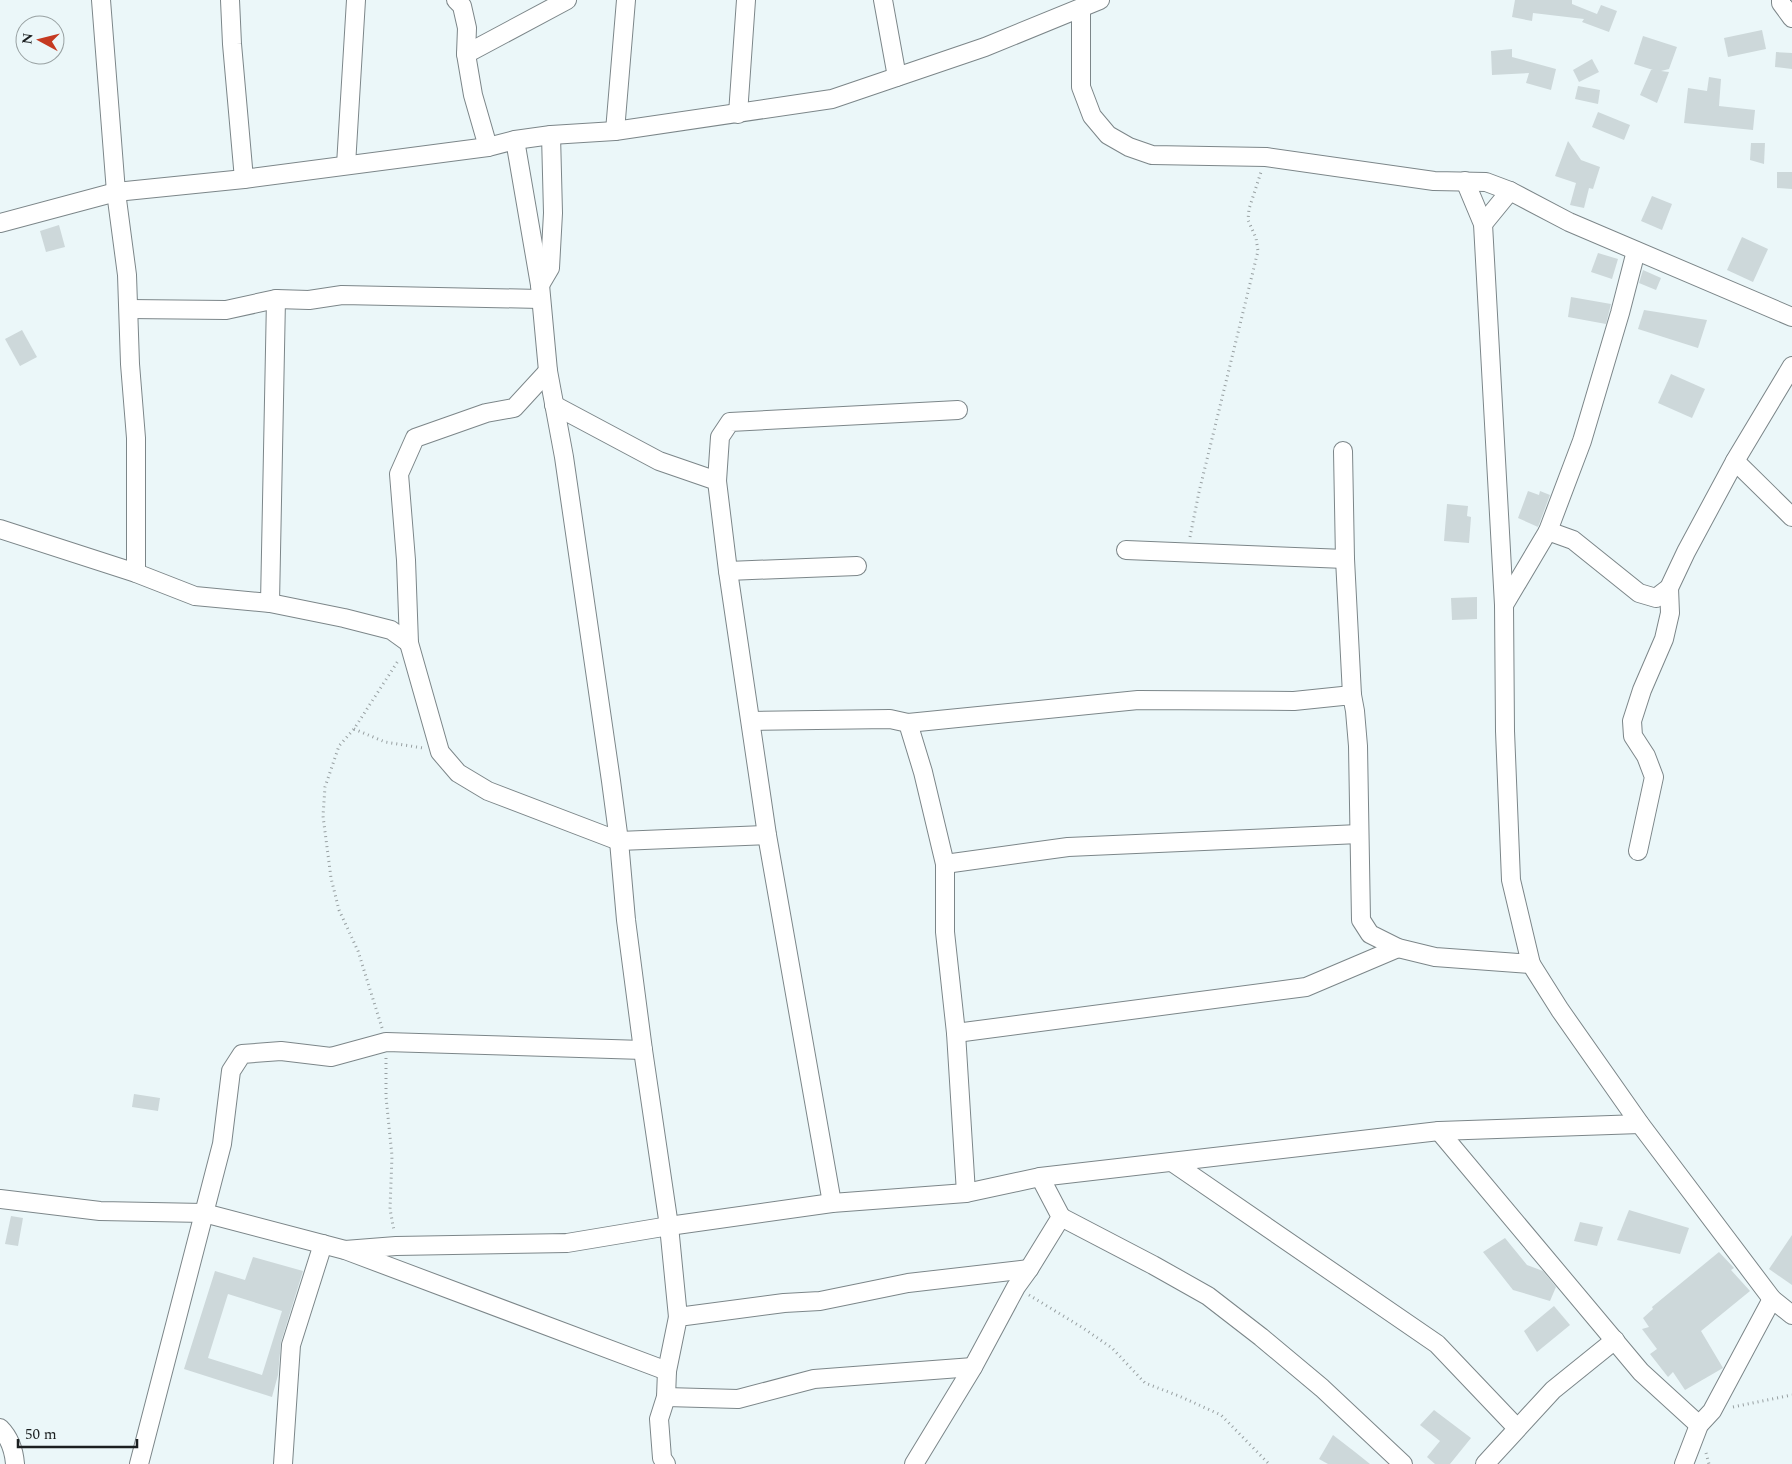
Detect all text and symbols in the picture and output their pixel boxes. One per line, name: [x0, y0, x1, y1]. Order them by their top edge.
north arrow: [15, 15, 65, 65]
text: N: [16, 32, 39, 45]
scale bar: [18, 1416, 136, 1448]
text: 50 m: [25, 1423, 57, 1446]

